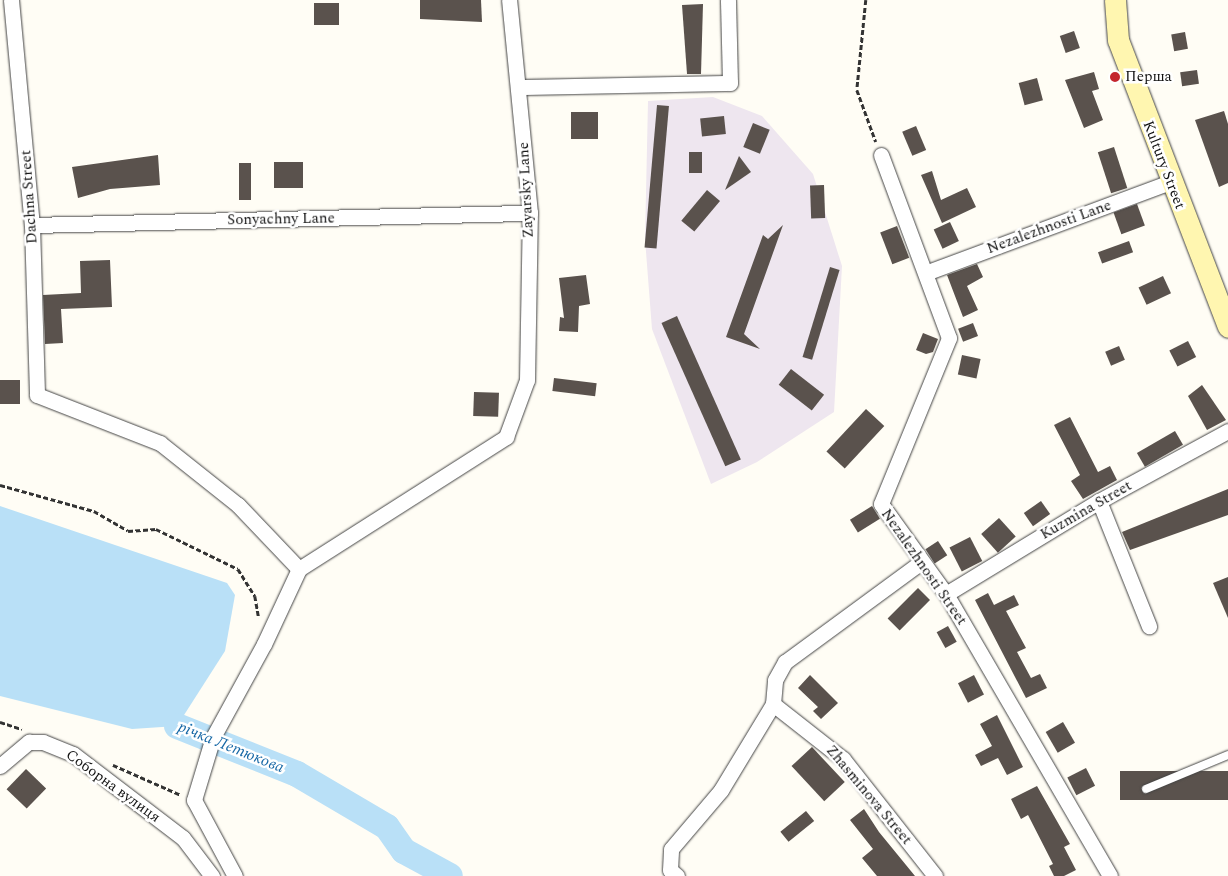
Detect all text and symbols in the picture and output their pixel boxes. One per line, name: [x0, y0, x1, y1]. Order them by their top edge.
place label: Перша: [1125, 68, 1172, 86]
marker: Перша: [1109, 71, 1121, 83]
street label: Kultury Street: [1139, 118, 1189, 212]
street label: Zayarsky Lane: [514, 142, 538, 238]
street label: Dachna Street: [17, 149, 41, 245]
street label: Nezalezhnosti Lane: [984, 196, 1114, 258]
street label: Sonyachny Lane: [227, 209, 335, 229]
street label: Kuzmina Street: [1037, 477, 1135, 543]
street label: Nezalezhnosti Street: [877, 506, 971, 628]
water label: річка Летюкова: [175, 717, 287, 777]
street label: Zhasminova Street: [822, 742, 916, 848]
street label: Соборна вулиця: [62, 746, 164, 826]

